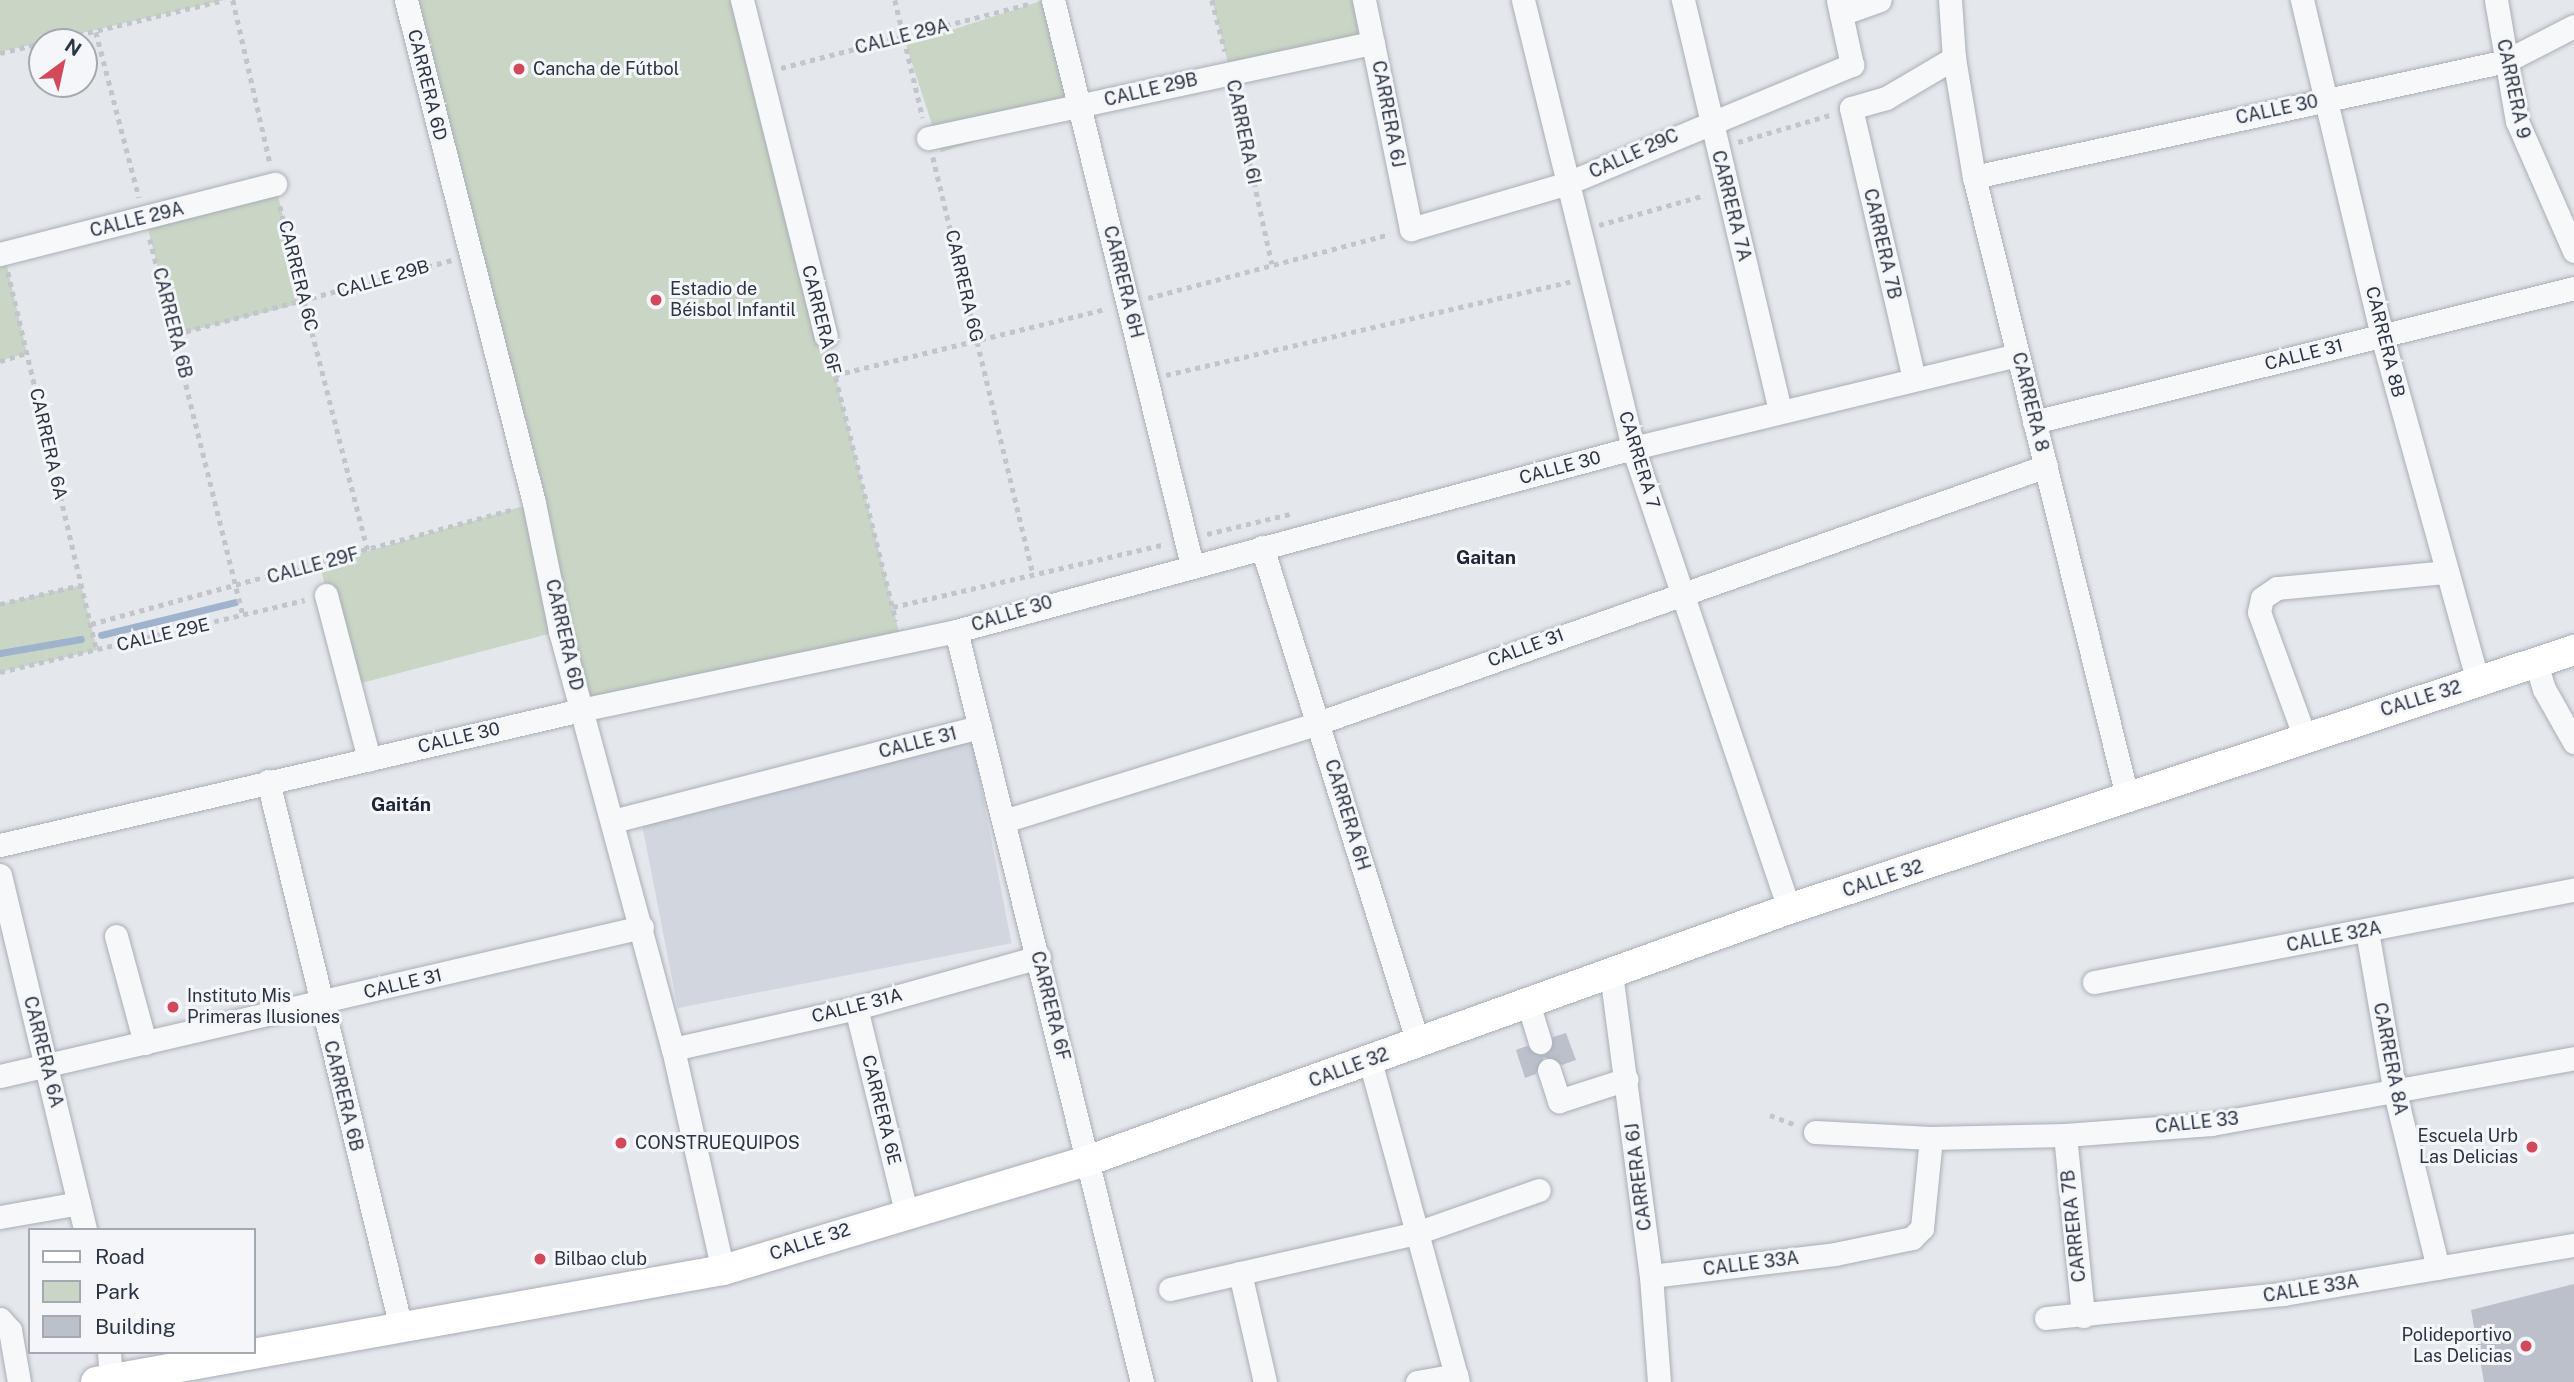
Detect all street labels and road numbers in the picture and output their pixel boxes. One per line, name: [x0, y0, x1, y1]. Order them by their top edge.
street label: CALLE 29A: [853, 15, 951, 59]
street label: CARRERA 6D: [403, 27, 451, 143]
street label: CARRERA 9: [2492, 37, 2534, 141]
street label: CARRERA 6J: [1367, 59, 1409, 169]
street label: CALLE 29B: [1102, 69, 1200, 111]
street label: CARRERA 6I: [1221, 78, 1265, 186]
street label: CALLE 30: [2234, 91, 2320, 129]
street label: CALLE 29C: [1586, 125, 1682, 183]
street label: CARRERA 7A: [1707, 148, 1755, 264]
street label: CARRERA 7B: [1859, 187, 1905, 301]
street label: CALLE 29A: [88, 198, 186, 242]
street label: CARRERA 6C: [274, 218, 322, 334]
street label: CARRERA 6H: [1099, 224, 1147, 340]
street label: CARRERA 6G: [941, 228, 987, 344]
street label: CALLE 29B: [334, 255, 432, 303]
street label: CARRERA 6F: [797, 263, 845, 377]
street label: CARRERA 6B: [148, 265, 196, 381]
street label: CARRERA 8B: [2361, 284, 2409, 400]
street label: CALLE 31: [2263, 335, 2345, 375]
street label: CARRERA 8: [2007, 350, 2053, 454]
street label: CARRERA 6A: [25, 386, 71, 502]
street label: CARRERA 7: [1614, 409, 1664, 511]
street label: CALLE 30: [1517, 447, 1603, 489]
street label: CALLE 29F: [265, 543, 361, 589]
street label: CARRERA 6D: [541, 577, 587, 693]
street label: CALLE 30: [969, 591, 1055, 637]
street label: CALLE 29E: [115, 614, 211, 656]
street label: CALLE 31: [1485, 624, 1567, 672]
street label: CALLE 32: [2378, 676, 2464, 722]
street label: CALLE 30: [416, 718, 502, 758]
street label: CALLE 31: [877, 723, 959, 763]
street label: CARRERA 6H: [1320, 757, 1374, 873]
street label: CALLE 32: [1840, 856, 1926, 902]
street label: CALLE 32A: [2285, 917, 2383, 957]
street label: CARRERA 6F: [1026, 949, 1074, 1063]
street label: CALLE 31: [362, 964, 444, 1004]
street label: CALLE 31A: [809, 984, 905, 1028]
street label: CARRERA 6A: [19, 994, 67, 1110]
street label: CARRERA 8A: [2368, 1001, 2412, 1117]
street label: CARRERA 6B: [319, 1038, 367, 1154]
street label: CALLE 32: [1306, 1044, 1392, 1092]
street label: CARRERA 6E: [857, 1053, 905, 1167]
street label: CALLE 33: [2154, 1108, 2240, 1138]
street label: CARRERA 6J: [1622, 1122, 1656, 1232]
street label: CARRERA 7B: [2057, 1169, 2091, 1283]
street label: CALLE 32: [767, 1219, 853, 1265]
street label: CALLE 33A: [1702, 1247, 1800, 1281]
street label: CALLE 33A: [2262, 1271, 2360, 1307]

